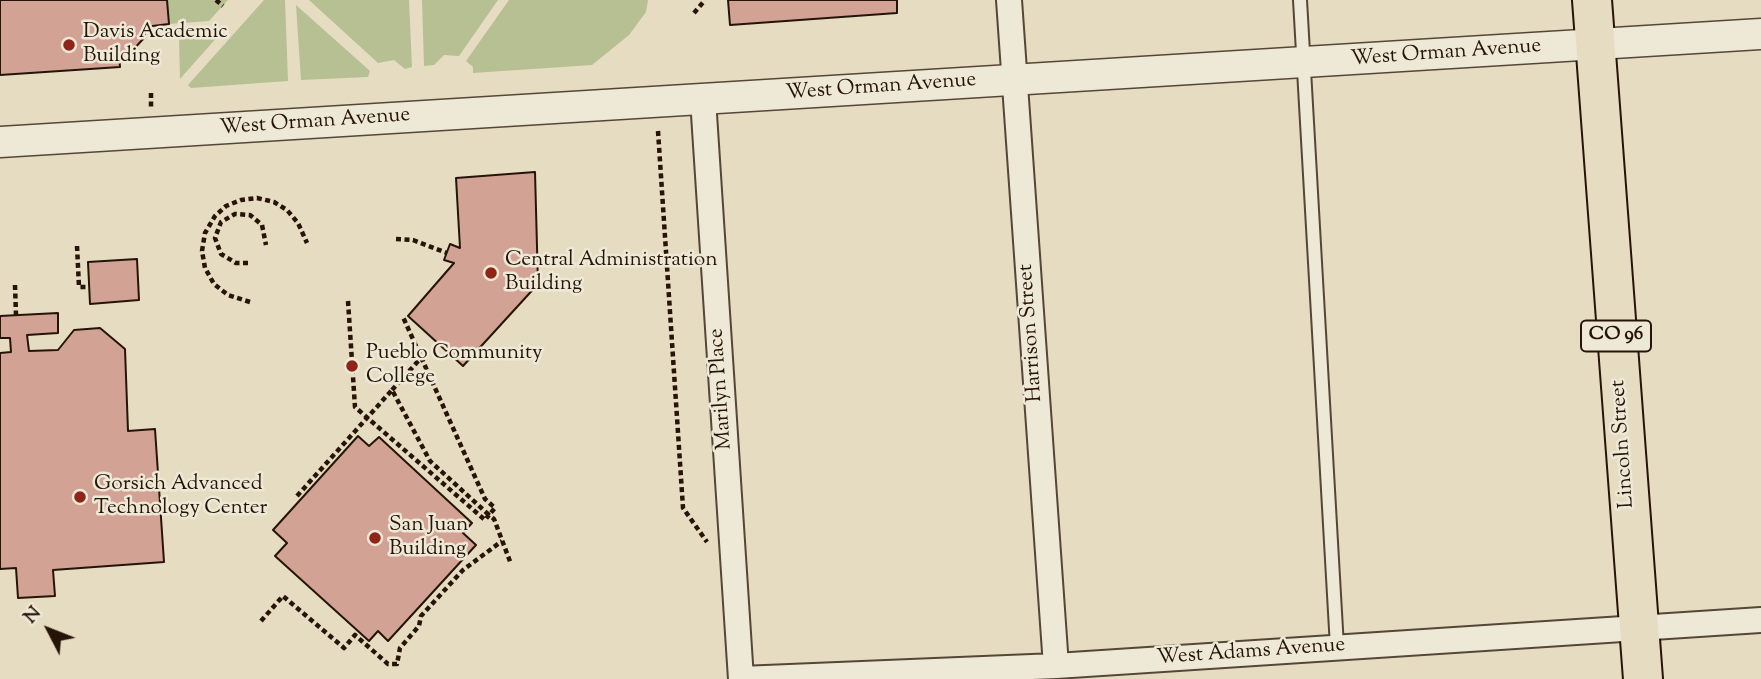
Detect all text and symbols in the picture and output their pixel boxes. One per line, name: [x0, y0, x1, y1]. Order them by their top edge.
place label: Davis Academic Building: [83, 20, 228, 70]
street label: West Orman Avenue: [1350, 35, 1542, 73]
marker: Davis Academic Building: [61, 37, 77, 53]
street label: West Orman Avenue: [785, 69, 977, 107]
street label: West Orman Avenue: [219, 104, 411, 142]
place label: Central Administration Building: [505, 248, 718, 298]
street label: Harrison Street: [1015, 263, 1049, 403]
marker: Central Administration Building: [483, 265, 499, 281]
road number: CO 96: [1581, 320, 1651, 352]
street label: Marilyn Place: [705, 327, 739, 451]
place label: Pueblo Community College: [366, 341, 543, 391]
marker: Pueblo Community College: [344, 358, 360, 374]
street label: Lincoln Street: [1607, 379, 1641, 509]
place label: Gorsich Advanced Technology Center: [94, 472, 267, 522]
marker: Gorsich Advanced Technology Center: [72, 489, 88, 505]
place label: San Juan Building: [389, 513, 468, 563]
marker: San Juan Building: [367, 530, 383, 546]
north arrow: [14, 595, 84, 665]
text: N: [18, 601, 48, 630]
street label: West Adams Avenue: [1156, 634, 1346, 672]

